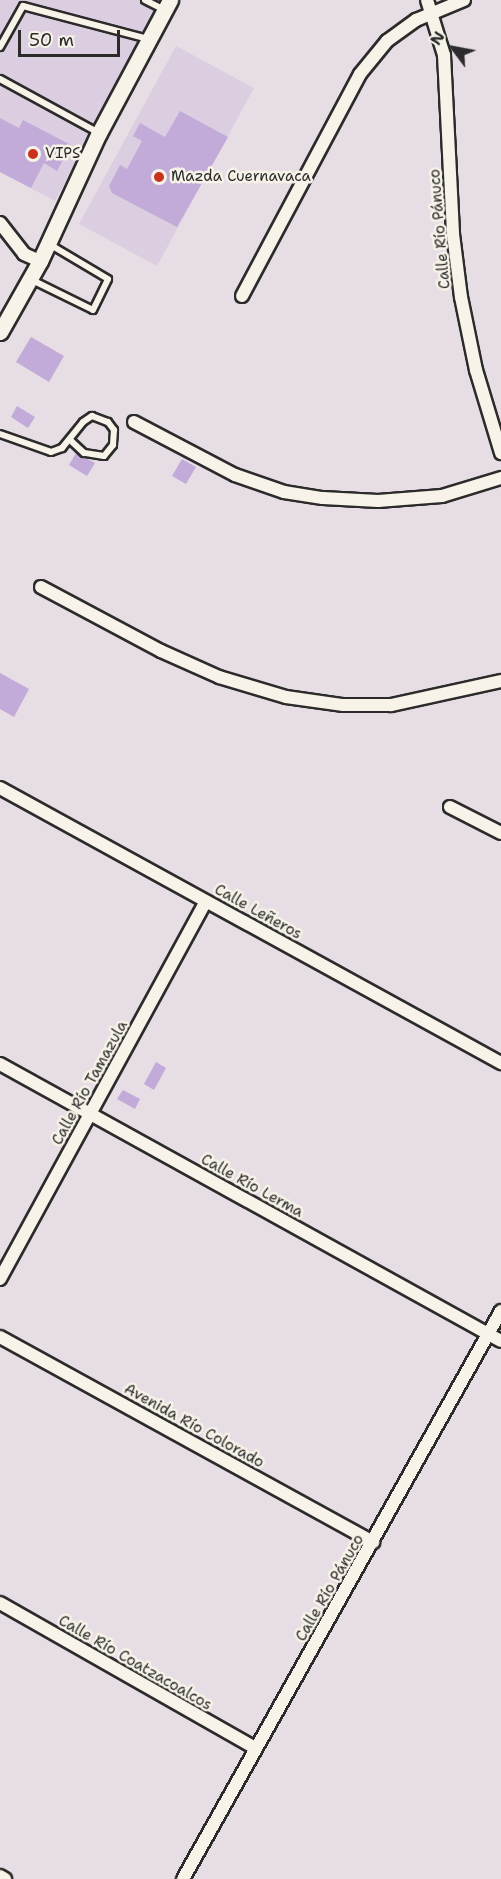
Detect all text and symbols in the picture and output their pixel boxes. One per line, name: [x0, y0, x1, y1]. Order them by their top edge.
scale bar: [21, 18, 123, 56]
north arrow: [423, 18, 483, 78]
text: N: [425, 27, 450, 49]
text: 50 m: [29, 28, 74, 52]
place label: VIPS: [45, 145, 80, 163]
marker: VIPS: [26, 147, 40, 161]
place label: Mazda Cuernavaca: [171, 168, 311, 186]
street label: Calle Río Pánuco: [426, 168, 454, 290]
marker: Mazda Cuernavaca: [152, 170, 166, 184]
street label: Calle Leñeros: [211, 881, 305, 943]
street label: Calle Río Tamazula: [48, 1018, 132, 1148]
street label: Calle Río Lerma: [198, 1150, 306, 1222]
street label: Avenida Río Colorado: [121, 1380, 267, 1472]
street label: Calle Río Pánuco: [292, 1531, 368, 1645]
street label: Calle Río Coatzacoalcos: [55, 1612, 215, 1714]

